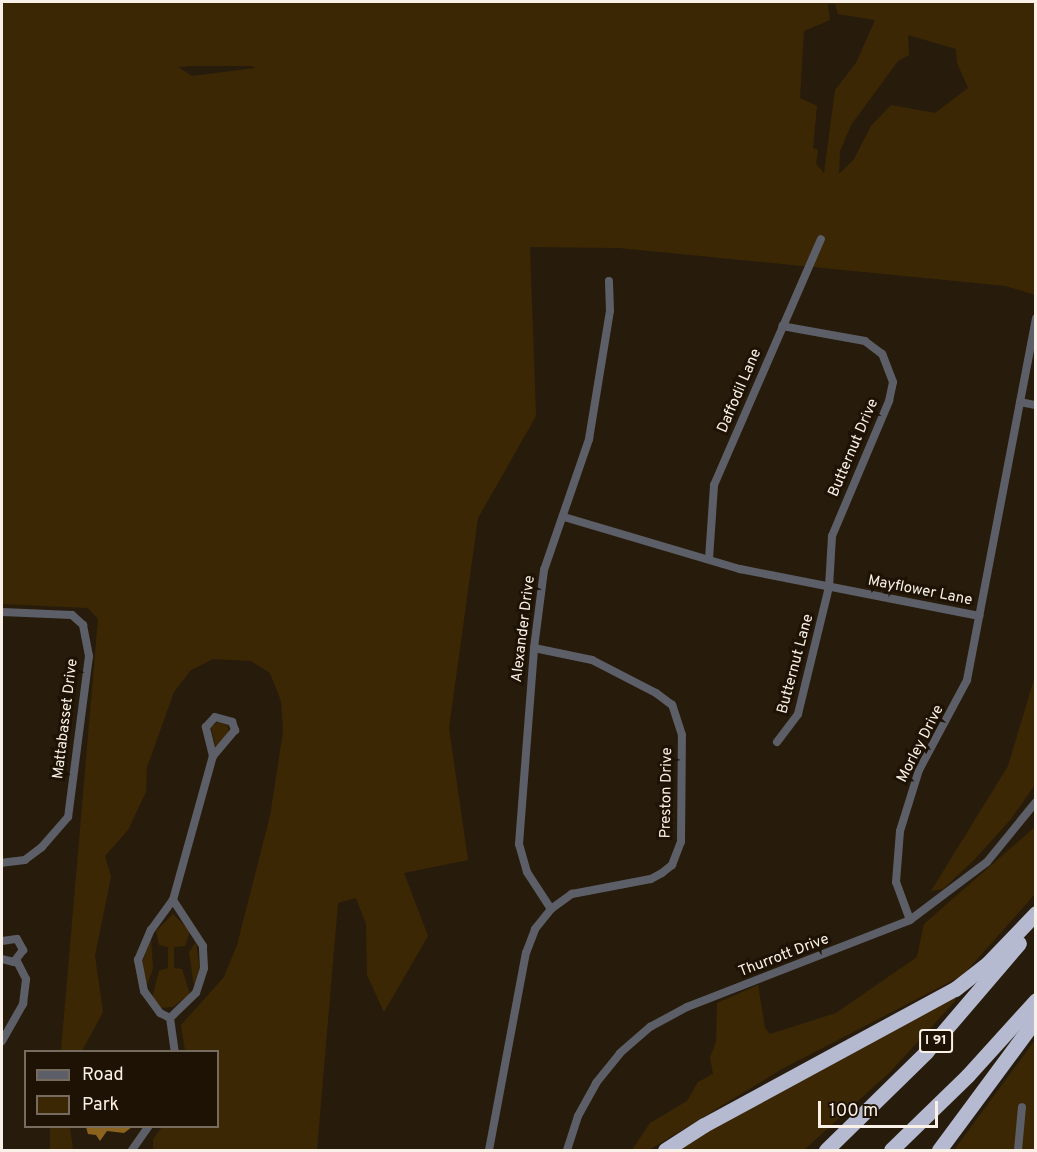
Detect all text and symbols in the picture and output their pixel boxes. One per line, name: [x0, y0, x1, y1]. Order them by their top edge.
street label: Daffodil Lane: [714, 346, 766, 436]
street label: Butternut Drive: [825, 396, 883, 500]
street label: Mayflower Lane: [866, 572, 974, 610]
street label: Alexander Drive: [509, 575, 539, 683]
street label: Butternut Lane: [774, 612, 818, 716]
street label: Mattabasset Drive: [50, 658, 82, 780]
street label: Morley Drive: [894, 702, 948, 786]
street label: Preston Drive: [657, 747, 677, 839]
street label: Thurrott Drive: [736, 931, 832, 981]
road number: I 91: [918, 1030, 954, 1052]
legend: [24, 1050, 219, 1128]
text: Road: [82, 1064, 124, 1087]
scale bar: [821, 1089, 941, 1127]
text: Park: [82, 1094, 119, 1117]
text: 100 m: [829, 1100, 878, 1123]

